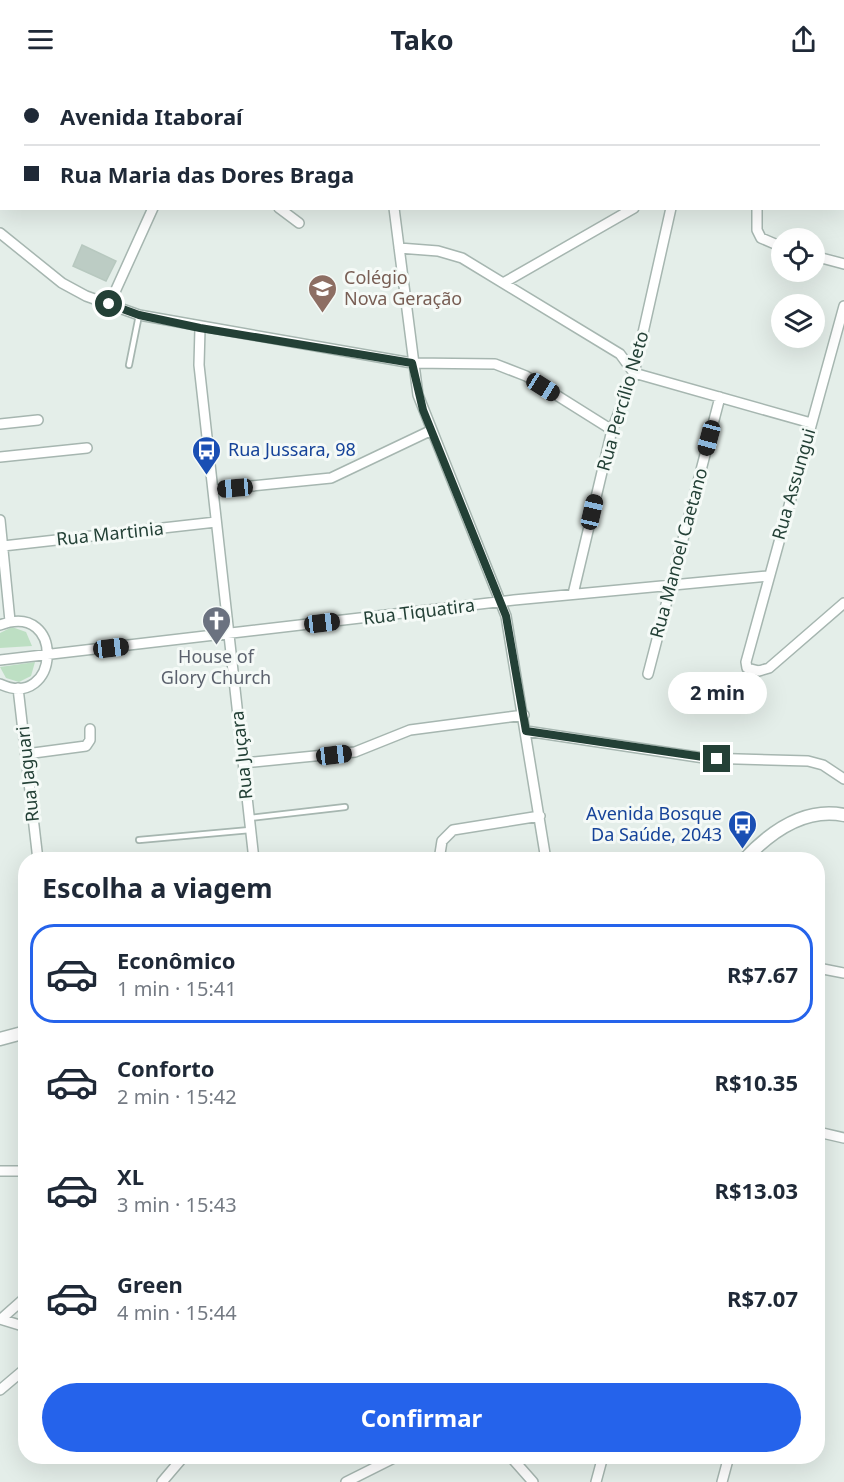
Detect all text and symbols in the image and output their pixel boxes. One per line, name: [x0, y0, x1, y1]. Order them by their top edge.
text: Tako: [390, 21, 454, 58]
icon: menu: [24, 23, 57, 56]
icon: share: [787, 23, 820, 56]
text: Avenida Itaboraí: [60, 101, 243, 131]
text: Rua Maria das Dores Braga: [60, 159, 354, 189]
map controls: [771, 228, 825, 348]
button: locate: [771, 228, 825, 282]
place label: Colégio Nova Geração: [344, 265, 462, 310]
school or university icon: Colégio Nova Geração: [307, 272, 339, 314]
route start: [95, 290, 122, 317]
button: layers: [771, 294, 825, 348]
street label: Rua Percílio Neto: [591, 328, 653, 474]
car: [523, 370, 563, 404]
car: [696, 418, 722, 458]
street label: Rua Assungui: [766, 425, 820, 542]
bus stop icon: Rua Jussara, 98: [191, 434, 223, 476]
place label: Rua Jussara, 98: [228, 437, 356, 461]
street label: Rua Manoel Caetano: [644, 465, 712, 640]
car: [216, 477, 254, 499]
car: [579, 492, 605, 532]
street label: Rua Martinia: [55, 515, 165, 551]
street label: Rua Tiquatira: [362, 592, 476, 630]
church icon: House of Glory Church: [200, 604, 232, 646]
car: [303, 612, 341, 634]
car: [92, 637, 130, 659]
place label: House of Glory Church: [161, 644, 271, 689]
callout: 2 min: [668, 672, 766, 714]
text: 2 min: [690, 679, 745, 706]
street label: Rua Juçara: [224, 710, 258, 801]
street label: Rua Jaguari: [10, 725, 44, 823]
car: [315, 744, 353, 766]
route end: [703, 745, 730, 772]
place label: Avenida Bosque Da Saúde, 2043: [586, 801, 722, 846]
bus stop icon: Avenida Bosque Da Saúde, 2043: [727, 808, 759, 850]
text: Escolha a viagem: [42, 869, 273, 906]
text: Econômico: [117, 945, 236, 975]
icon: car: [45, 947, 99, 1001]
text: R$7.67: [727, 959, 798, 989]
text: 1 min · 15:41: [117, 975, 237, 1002]
text: Conforto: [117, 1053, 215, 1083]
icon: car: [45, 1055, 99, 1109]
text: R$10.35: [714, 1067, 798, 1097]
text: 2 min · 15:42: [117, 1083, 237, 1110]
text: XL: [117, 1161, 144, 1191]
icon: car: [45, 1163, 99, 1217]
text: R$13.03: [714, 1175, 798, 1205]
text: 3 min · 15:43: [117, 1191, 237, 1218]
text: Green: [117, 1269, 183, 1299]
icon: car: [45, 1271, 99, 1325]
text: R$7.07: [727, 1283, 798, 1313]
text: 4 min · 15:44: [117, 1299, 237, 1326]
button: Confirmar: [42, 1383, 801, 1452]

